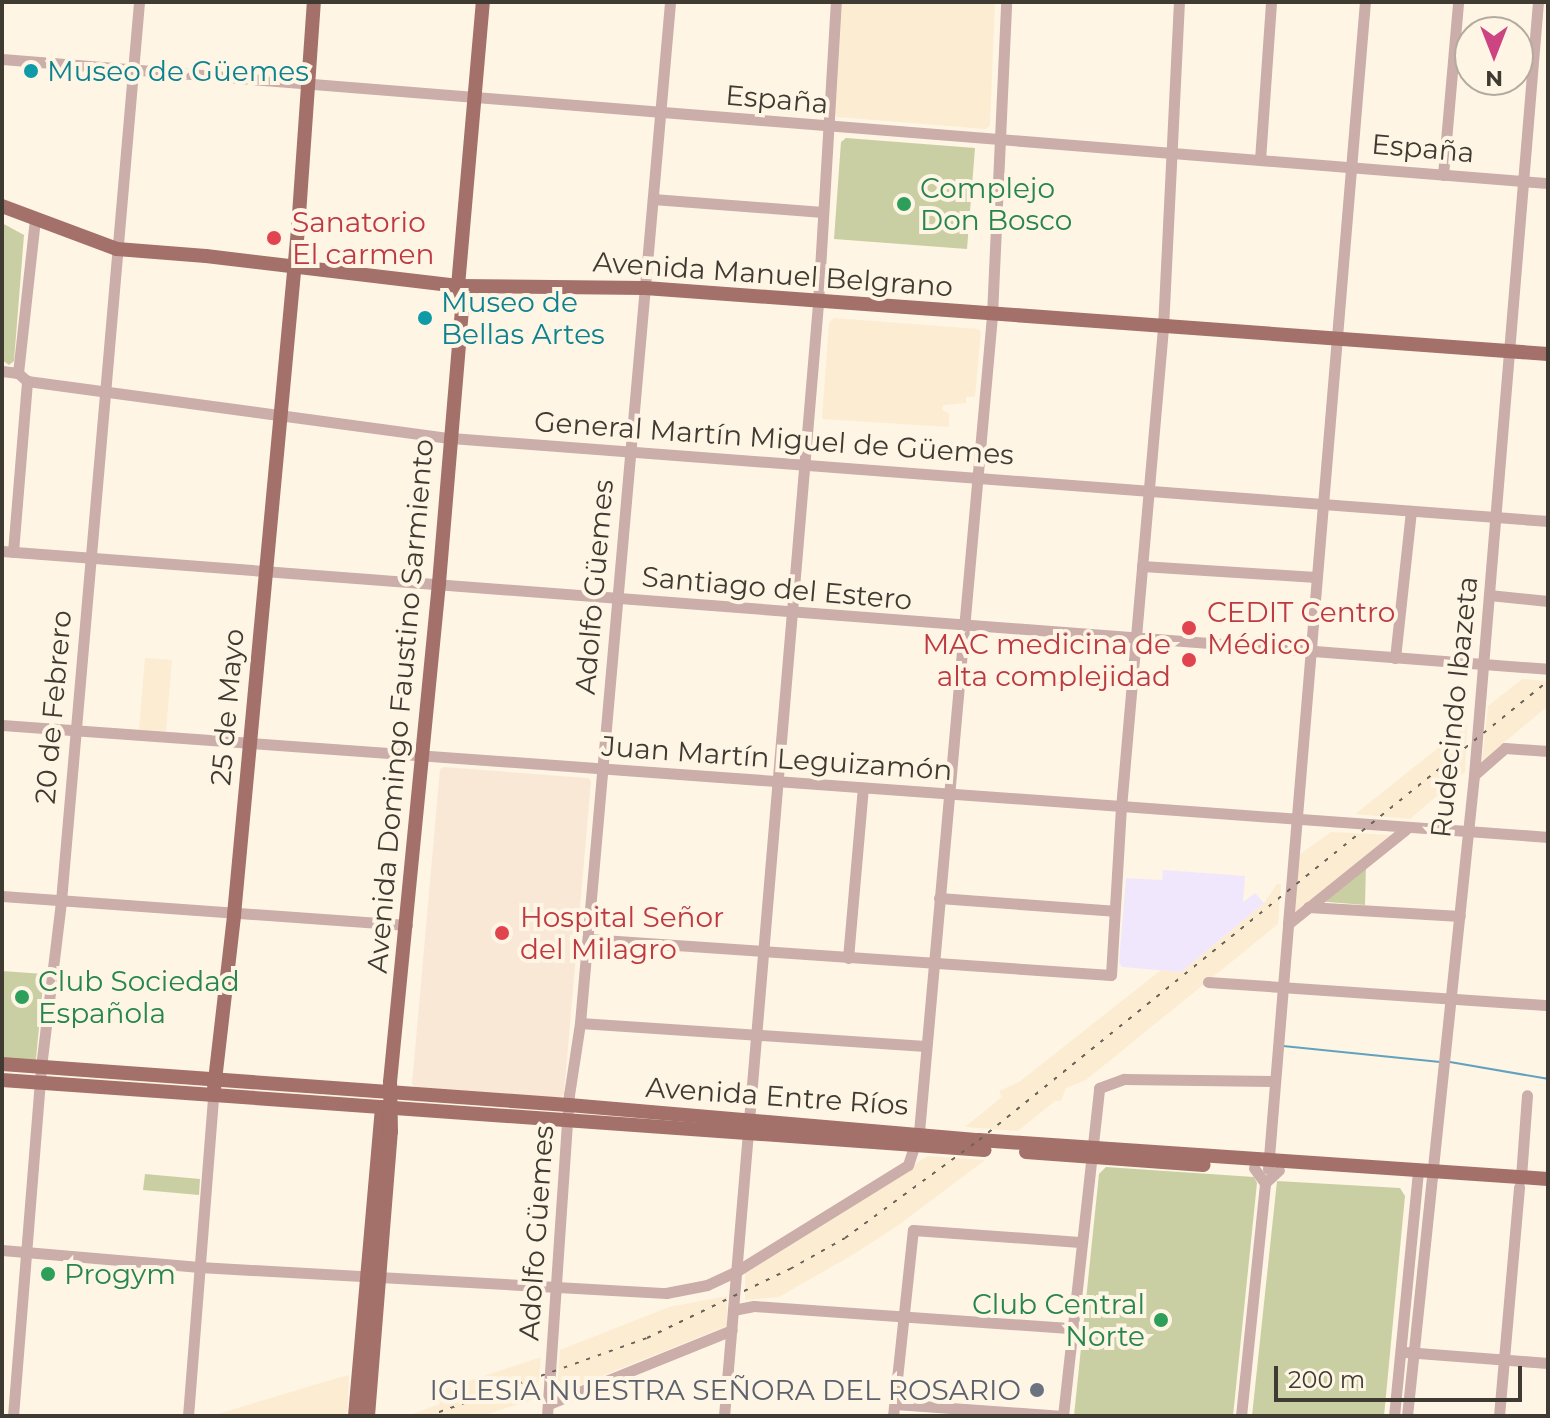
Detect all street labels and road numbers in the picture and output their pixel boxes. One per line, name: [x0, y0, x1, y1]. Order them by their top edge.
street label: España: [724, 78, 830, 120]
street label: España: [1370, 127, 1476, 169]
street label: Avenida Manuel Belgrano: [592, 245, 954, 303]
street label: General Martín Miguel de Güemes: [533, 404, 1015, 472]
street label: Avenida Domingo Faustino Sarmiento: [360, 437, 440, 975]
street label: Adolfo Güemes: [568, 478, 620, 696]
street label: Santiago del Estero: [640, 559, 914, 617]
street label: Rudecindo Ibazeta: [1424, 574, 1484, 840]
street label: 20 de Febrero: [28, 609, 78, 805]
street label: 25 de Mayo: [203, 627, 251, 787]
street label: Juan Martín Leguizamón: [601, 729, 953, 787]
street label: Avenida Entre Ríos: [644, 1070, 910, 1122]
street label: Adolfo Güemes: [512, 1124, 560, 1342]

